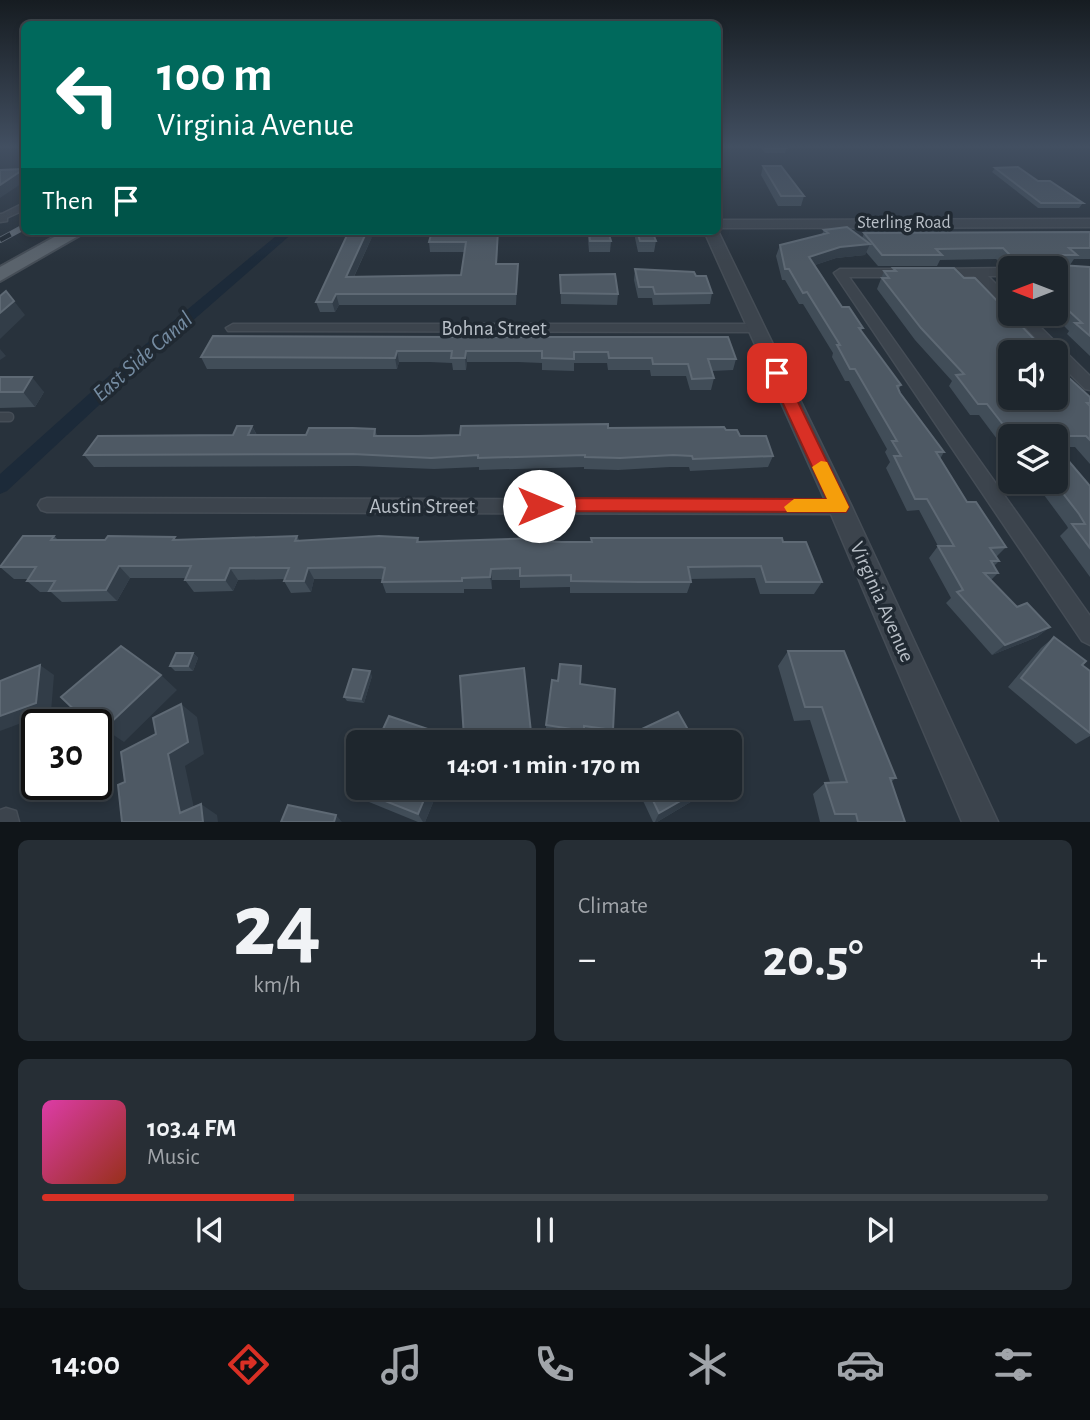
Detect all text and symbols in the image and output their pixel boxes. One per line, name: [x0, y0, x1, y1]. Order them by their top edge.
icon: left: [42, 49, 133, 140]
text: 100 m: [157, 51, 273, 100]
text: Virginia Avenue: [157, 109, 354, 141]
icon: arrive: [107, 182, 145, 220]
text: Then: [42, 188, 93, 214]
street label: Sterling Road: [857, 214, 951, 232]
north arrow: [998, 256, 1068, 326]
map controls: [998, 256, 1068, 494]
water label: East Side Canal: [89, 308, 197, 406]
street label: Bohna Street: [441, 318, 547, 339]
button: sound: [998, 340, 1068, 410]
pin: [747, 343, 807, 403]
icon: arrive: [758, 354, 796, 392]
button: layers: [998, 424, 1068, 494]
position arrow: [502, 469, 576, 543]
street label: Austin Street: [369, 496, 475, 517]
street label: Virginia Avenue: [846, 539, 918, 665]
speed limit sign: 30: [21, 709, 112, 800]
text: 14:01 · 1 min · 170 m: [448, 752, 640, 778]
text: 24: [233, 881, 321, 972]
text: Climate: [578, 895, 648, 918]
text: 20.5°: [762, 933, 864, 985]
text: −: [578, 941, 596, 979]
text: +: [1030, 941, 1048, 979]
text: km/h: [253, 974, 301, 997]
text: 103.4 FM: [147, 1115, 236, 1141]
text: Music: [147, 1146, 199, 1169]
icon: previous: [191, 1211, 229, 1249]
icon: pause: [526, 1211, 564, 1249]
icon: next: [861, 1211, 899, 1249]
icon: directions: [224, 1340, 273, 1389]
icon: music: [377, 1340, 426, 1389]
icon: phone: [530, 1340, 579, 1389]
icon: climate: [683, 1340, 732, 1389]
icon: car: [836, 1340, 885, 1389]
icon: filters: [989, 1340, 1038, 1389]
text: 14:00: [52, 1348, 120, 1380]

